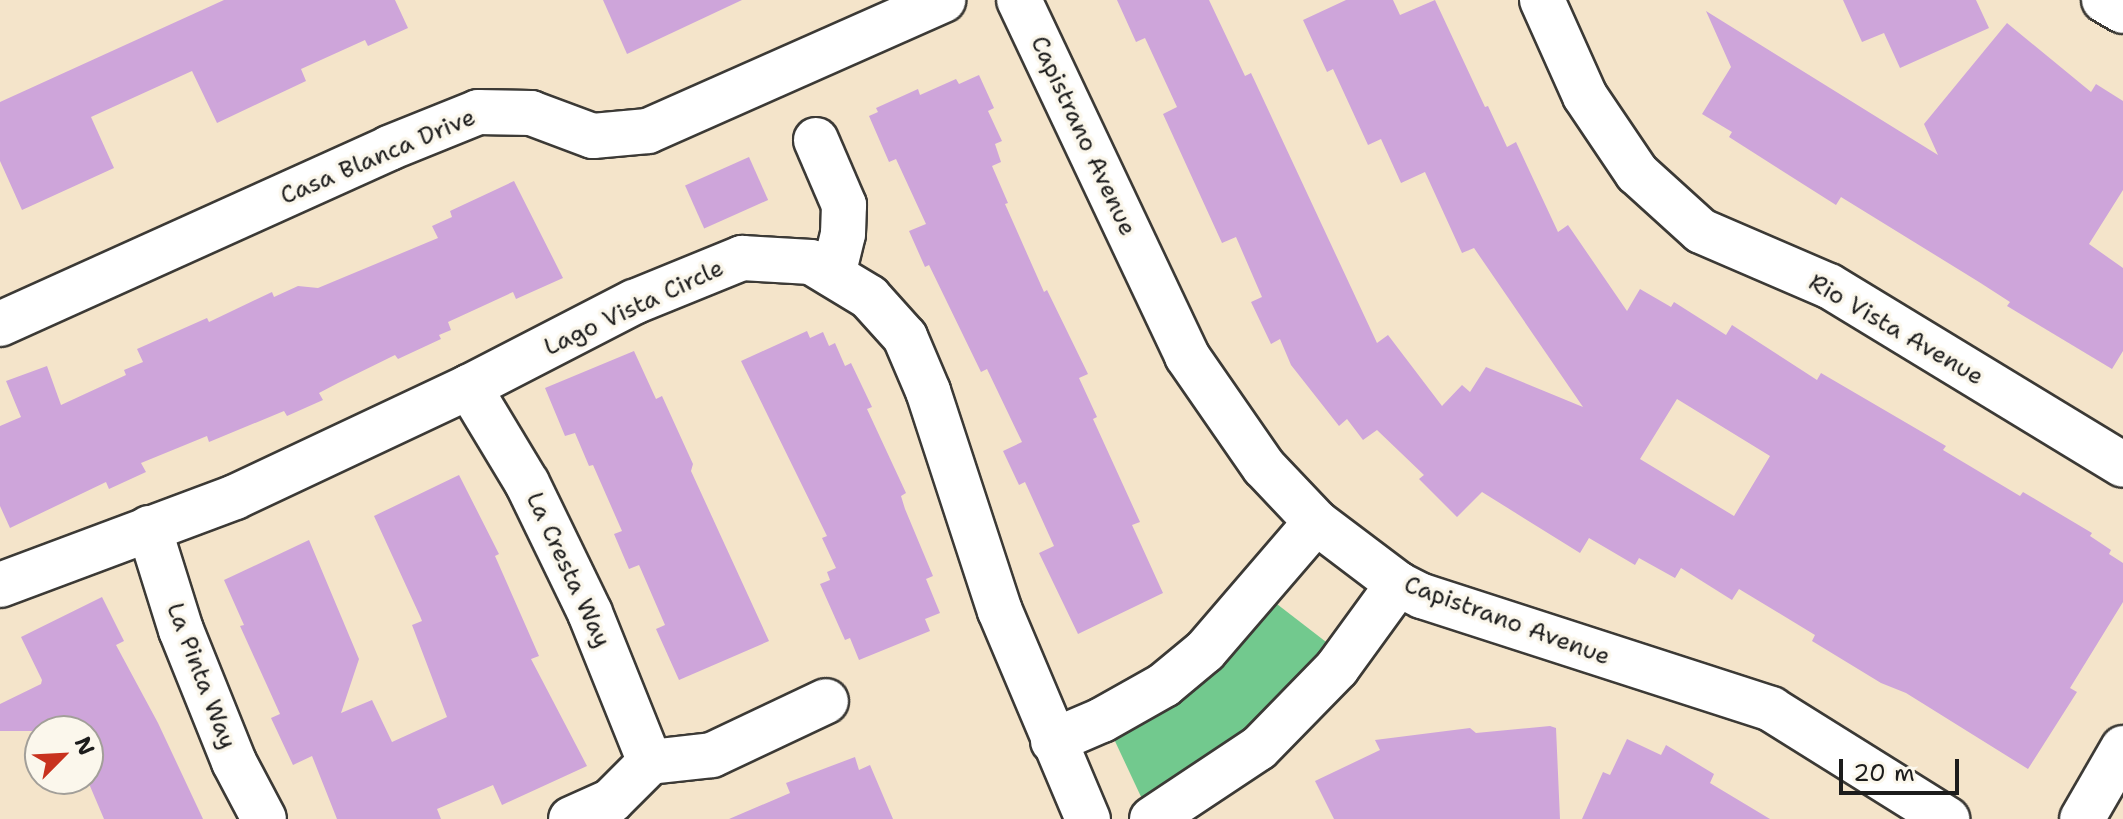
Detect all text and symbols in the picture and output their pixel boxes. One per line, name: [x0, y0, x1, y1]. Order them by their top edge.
street label: Capistrano Avenue: [1024, 32, 1142, 240]
street label: Casa Blanca Drive: [276, 103, 480, 211]
street label: Lago Vista Circle: [540, 254, 728, 362]
street label: Rio Vista Avenue: [1803, 268, 1989, 392]
street label: La Cresta Way: [519, 488, 617, 652]
street label: Capistrano Avenue: [1400, 570, 1614, 672]
street label: La Pinta Way: [160, 599, 242, 753]
north arrow: [24, 715, 104, 795]
text: N: [68, 732, 101, 760]
scale bar: [1843, 743, 1963, 793]
text: 20 m: [1853, 757, 1915, 789]

